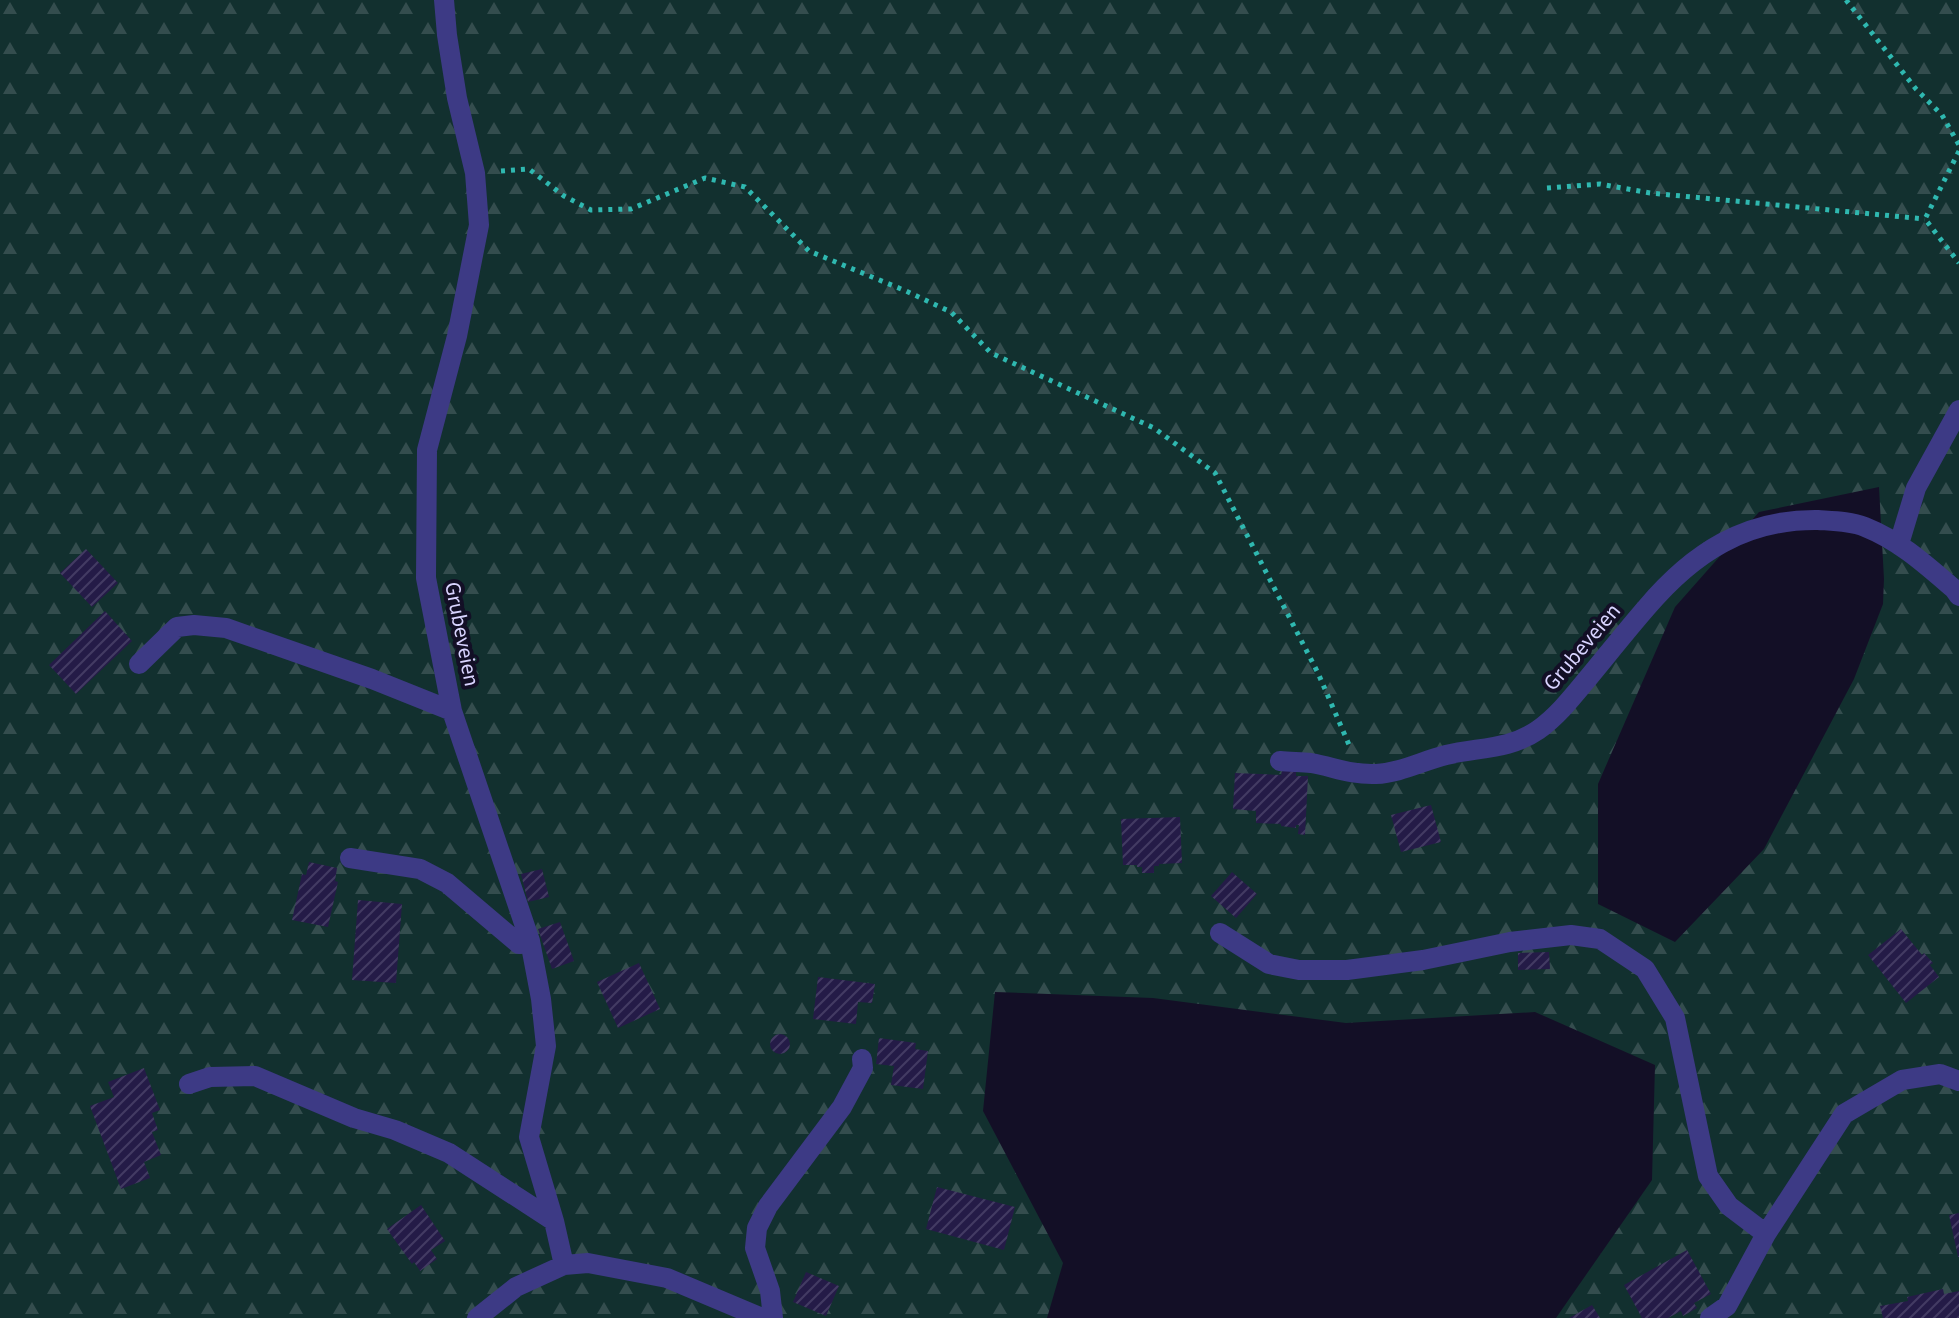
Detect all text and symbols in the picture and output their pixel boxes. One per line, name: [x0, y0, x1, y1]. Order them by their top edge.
street label: Grubeveien: [436, 579, 488, 689]
street label: Grubeveien: [1536, 596, 1628, 698]

